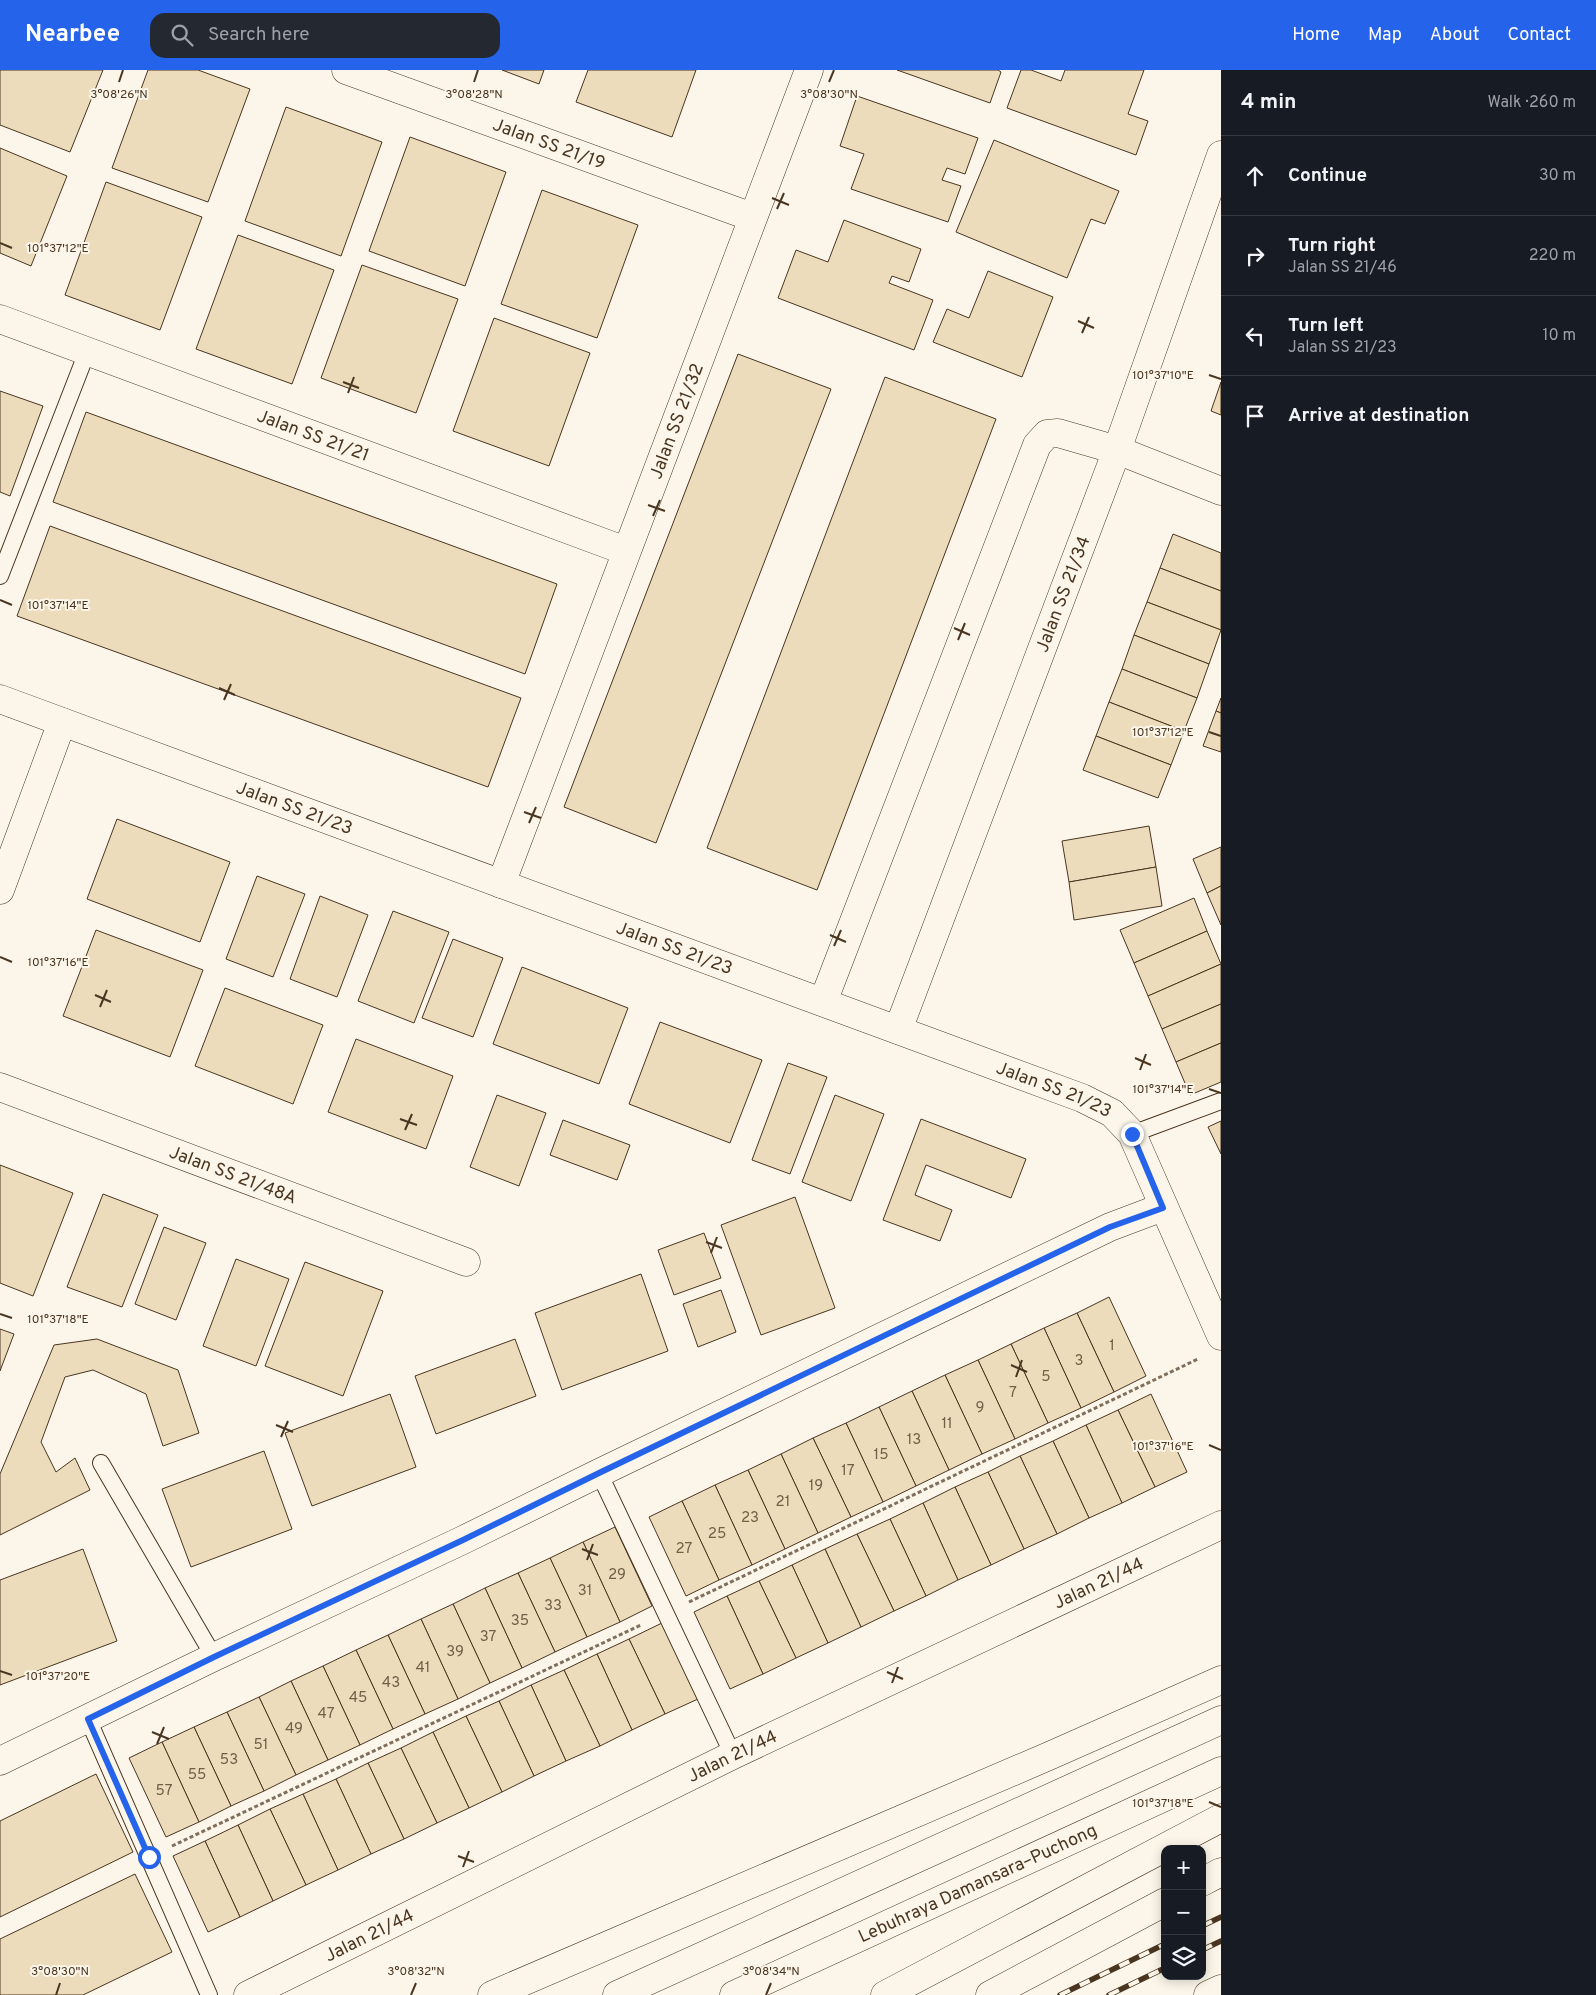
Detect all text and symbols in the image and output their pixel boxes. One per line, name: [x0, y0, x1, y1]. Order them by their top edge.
search box: [150, 13, 500, 58]
text: Nearbee: [25, 20, 120, 50]
icon: search: [168, 21, 196, 49]
text: Search here: [208, 23, 310, 47]
text: Home: [1292, 24, 1340, 47]
text: Map: [1368, 24, 1402, 47]
text: About: [1430, 24, 1479, 47]
text: Contact: [1507, 24, 1571, 47]
text: 3°08'26"N: [90, 87, 148, 103]
text: 3°08'28"N: [445, 87, 503, 103]
text: 3°08'30"N: [800, 87, 858, 103]
text: 4 min: [1241, 89, 1297, 116]
text: Walk · 260 m: [1487, 93, 1576, 113]
street label: Jalan SS 21/19: [489, 114, 608, 176]
icon: ahead: [1241, 162, 1269, 190]
text: Continue: [1288, 164, 1367, 188]
text: 30 m: [1539, 166, 1576, 186]
text: Turn right: [1288, 234, 1376, 258]
text: 101°37'12"E: [27, 241, 89, 257]
icon: right: [1241, 242, 1269, 270]
text: 220 m: [1529, 246, 1576, 266]
text: Jalan SS 21/46: [1288, 258, 1397, 278]
text: Turn left: [1288, 314, 1364, 338]
icon: left: [1241, 322, 1269, 350]
text: 10 m: [1542, 326, 1576, 346]
text: Jalan SS 21/23: [1288, 338, 1397, 358]
street label: Jalan SS 21/32: [645, 360, 710, 483]
text: 101°37'10"E: [1132, 368, 1194, 384]
icon: arrive: [1241, 402, 1269, 430]
text: Arrive at destination: [1288, 404, 1469, 428]
street label: Jalan SS 21/21: [253, 405, 372, 468]
street label: Jalan SS 21/34: [1032, 533, 1096, 656]
text: 101°37'14"E: [27, 598, 89, 614]
text: 101°37'12"E: [1132, 725, 1194, 741]
street label: Jalan SS 21/23: [233, 777, 355, 841]
street label: Jalan SS 21/23: [613, 917, 735, 981]
text: 101°37'16"E: [27, 955, 89, 971]
street label: Jalan SS 21/23: [993, 1057, 1115, 1124]
text: 101°37'14"E: [1132, 1082, 1194, 1098]
route end: [1121, 1123, 1144, 1146]
street label: Jalan SS 21/48A: [165, 1141, 300, 1210]
text: 101°37'18"E: [27, 1312, 89, 1328]
house number: 1: [1109, 1337, 1115, 1356]
house number: 3: [1074, 1352, 1084, 1371]
house number: 5: [1041, 1368, 1051, 1387]
house number: 7: [1009, 1384, 1017, 1403]
house number: 9: [976, 1399, 984, 1418]
house number: 11: [941, 1415, 953, 1434]
house number: 13: [907, 1431, 921, 1450]
text: 101°37'16"E: [1132, 1439, 1194, 1455]
house number: 15: [874, 1446, 888, 1465]
house number: 17: [841, 1462, 855, 1481]
house number: 19: [809, 1477, 823, 1496]
house number: 21: [776, 1493, 790, 1512]
house number: 23: [741, 1509, 759, 1528]
house number: 25: [708, 1525, 726, 1544]
house number: 27: [676, 1540, 693, 1559]
street label: Jalan 21/44: [1050, 1553, 1148, 1615]
house number: 29: [608, 1566, 626, 1585]
house number: 31: [578, 1582, 592, 1601]
house number: 33: [544, 1597, 562, 1616]
house number: 35: [511, 1612, 529, 1631]
house number: 37: [480, 1628, 497, 1647]
house number: 39: [446, 1643, 464, 1662]
house number: 41: [416, 1659, 430, 1678]
text: 101°37'20"E: [26, 1669, 90, 1685]
house number: 43: [382, 1674, 400, 1693]
house number: 45: [349, 1689, 367, 1708]
house number: 47: [318, 1705, 335, 1724]
house number: 49: [285, 1720, 303, 1739]
street label: Jalan 21/44: [684, 1726, 781, 1789]
house number: 51: [254, 1736, 268, 1755]
house number: 53: [220, 1751, 238, 1770]
house number: 55: [188, 1766, 206, 1785]
house number: 57: [156, 1782, 173, 1801]
text: 101°37'18"E: [1132, 1796, 1194, 1812]
street label: Lebuhraya Damansara–Puchong: [855, 1820, 1101, 1949]
map controls: [1161, 1845, 1206, 1980]
button: +: [1161, 1845, 1206, 1890]
route start: [138, 1846, 161, 1869]
button: −: [1161, 1890, 1206, 1935]
street label: Jalan 21/44: [321, 1905, 418, 1968]
button: layers: [1161, 1935, 1206, 1980]
text: 3°08'30"N: [31, 1964, 89, 1980]
text: 3°08'32"N: [387, 1964, 445, 1980]
text: 3°08'34"N: [742, 1964, 800, 1980]

